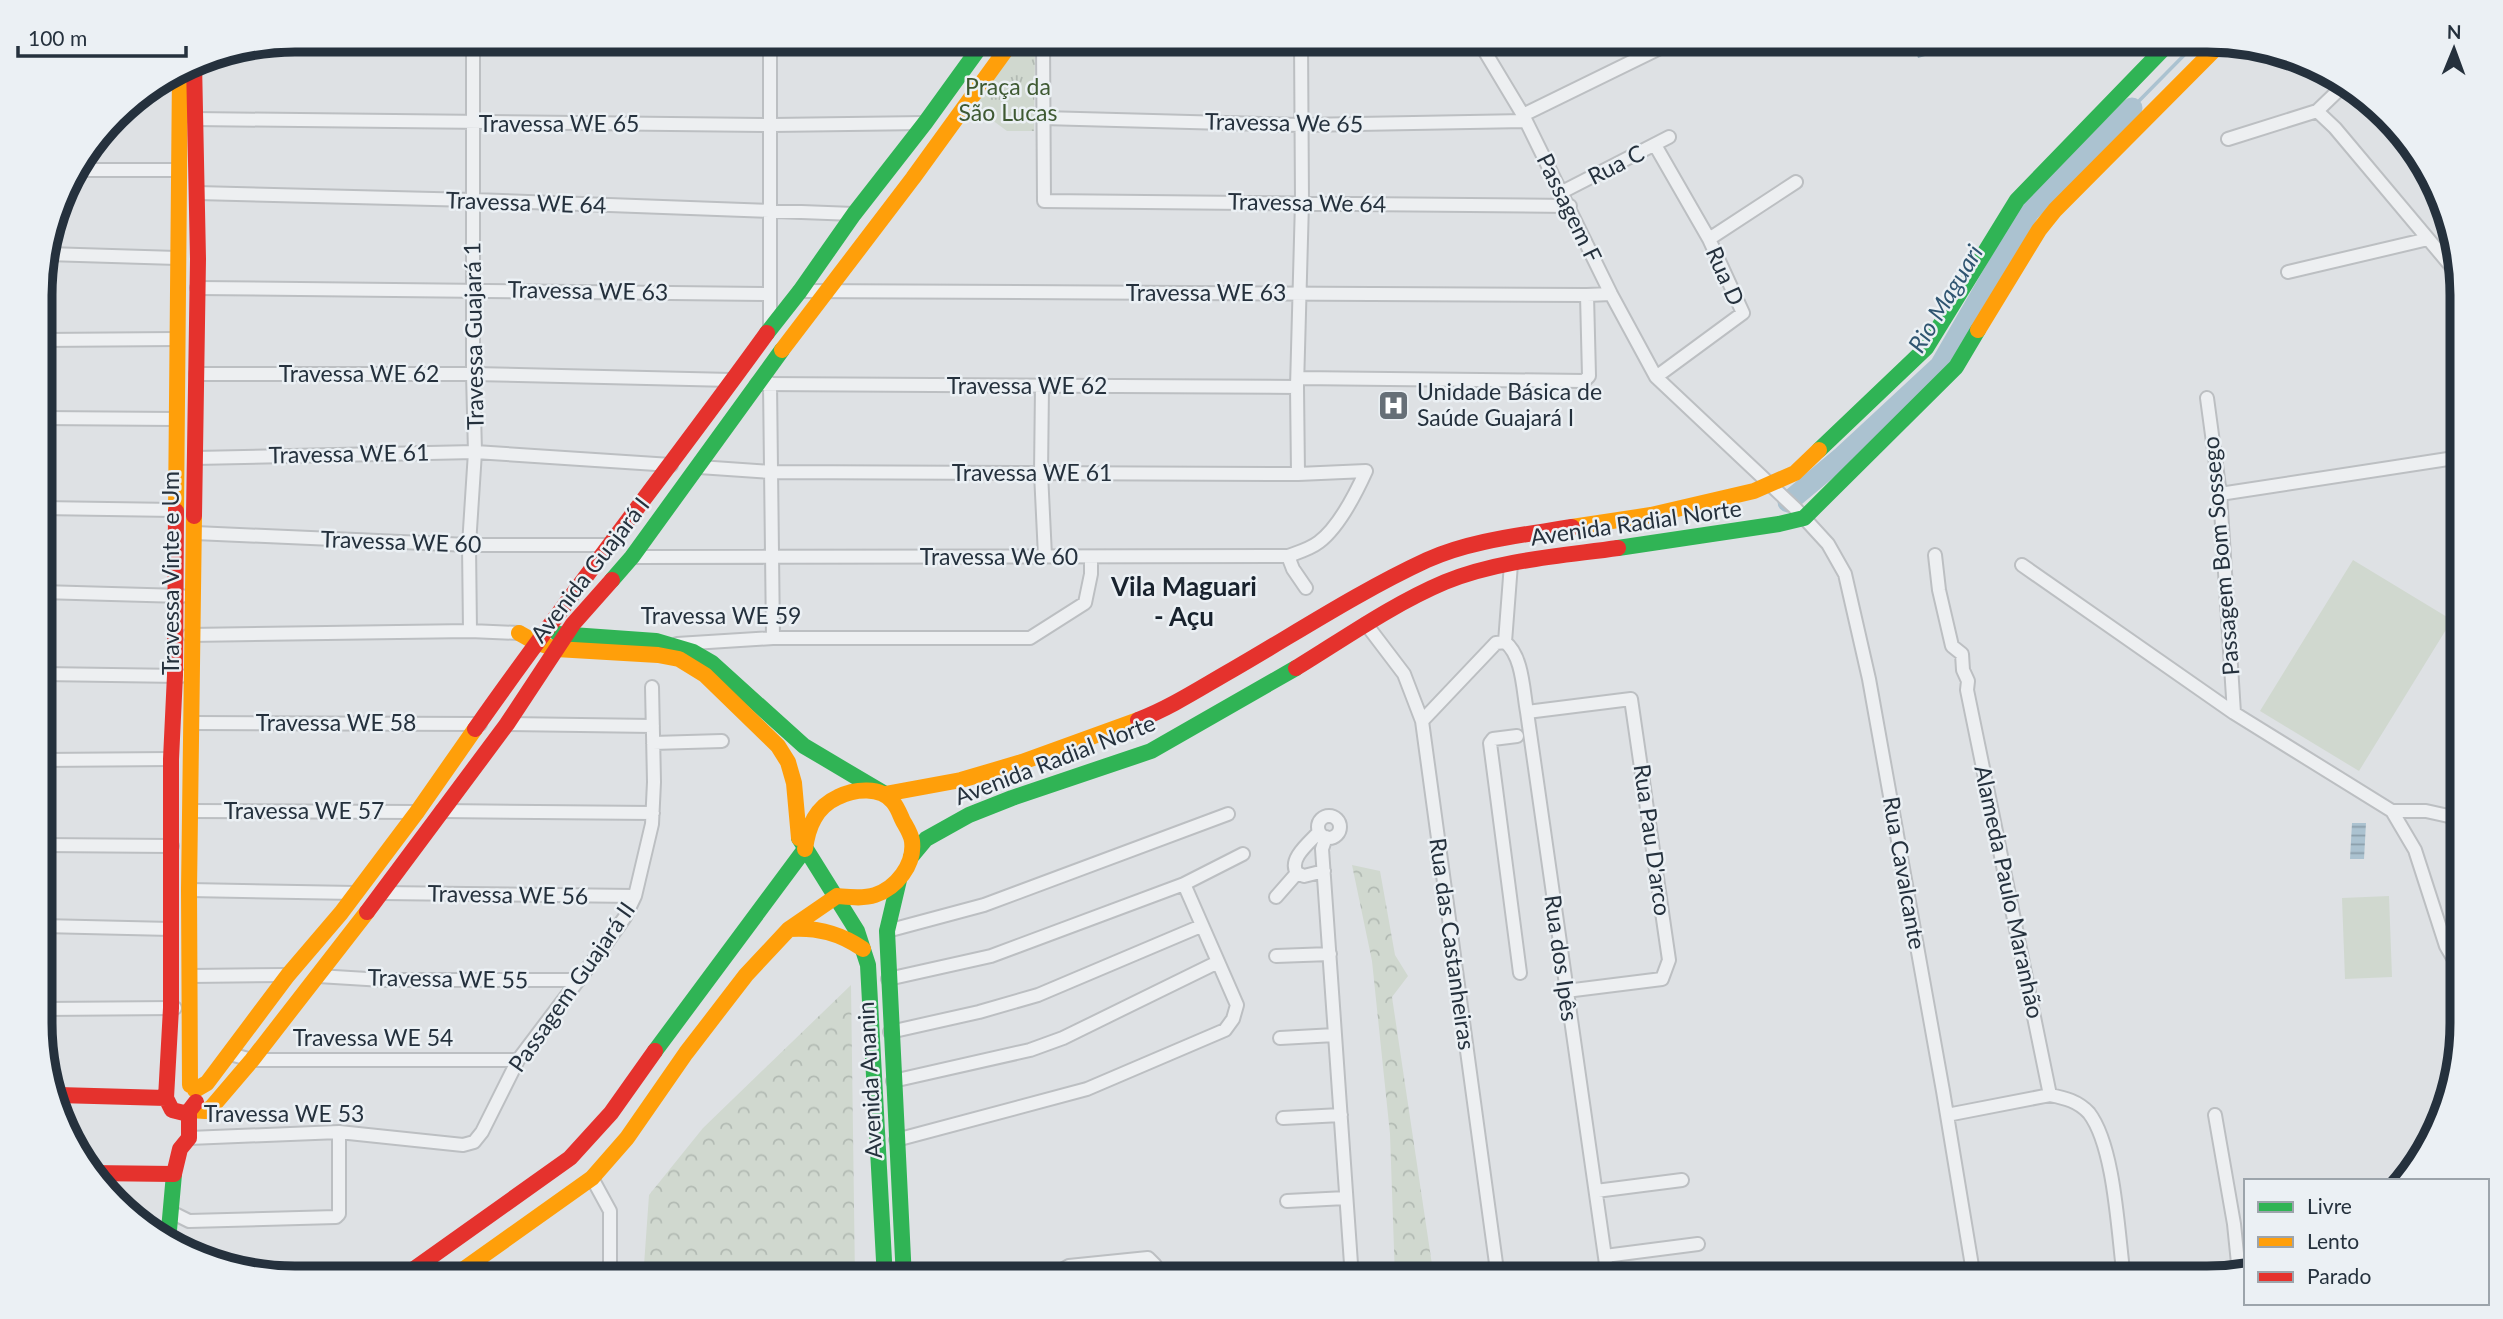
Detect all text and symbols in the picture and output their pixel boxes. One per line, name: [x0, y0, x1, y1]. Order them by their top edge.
scale bar: [18, 14, 186, 58]
north arrow: [2419, 14, 2489, 84]
text: N: [2447, 20, 2462, 43]
text: 100 m: [28, 25, 87, 50]
park label: Praça da São Lucas: [958, 72, 1058, 126]
street label: Travessa We 65: [1205, 107, 1363, 137]
street label: Travessa WE 65: [479, 109, 639, 137]
street label: Rua C: [1583, 138, 1648, 190]
street label: Passagem F: [1531, 148, 1608, 267]
street label: Travessa WE 64: [445, 185, 607, 219]
street label: Travessa We 64: [1228, 187, 1386, 217]
water label: Rio Maguari: [1901, 239, 1988, 357]
street label: Travessa Guajará 1: [457, 242, 489, 430]
street label: Rua D: [1701, 242, 1751, 309]
street label: Travessa WE 63: [507, 275, 669, 305]
street label: Travessa WE 63: [1126, 278, 1286, 306]
street label: Travessa WE 62: [279, 359, 439, 387]
street label: Travessa WE 62: [947, 371, 1107, 399]
place label: Unidade Básica de Saúde Guajará I: [1417, 377, 1602, 431]
hospital icon: Unidade Básica de Saúde Guajará I: [1377, 388, 1411, 422]
street label: Passagem Bom Sossego: [2196, 435, 2244, 677]
street label: Travessa WE 61: [268, 438, 430, 468]
street label: Travessa WE 61: [952, 458, 1112, 486]
street label: Travessa Vinte e Um: [156, 471, 184, 675]
street label: Avenida Guajará I: [524, 491, 655, 648]
street label: Avenida Radial Norte: [1529, 493, 1743, 551]
street label: Travessa WE 60: [320, 524, 482, 558]
street label: Travessa We 60: [920, 542, 1078, 570]
district label: Vila Maguari - Açu: [1110, 570, 1257, 632]
street label: Travessa WE 59: [641, 601, 801, 629]
street label: Travessa WE 58: [256, 708, 416, 736]
street label: Avenida Radial Norte: [950, 708, 1159, 810]
street label: Rua Pau D'arco: [1629, 762, 1677, 917]
street label: Alameda Paulo Maranhão: [1969, 763, 2050, 1021]
street label: Rua Cavalcante: [1878, 794, 1932, 951]
street label: Travessa WE 57: [224, 796, 384, 824]
street label: Rua das Castanheiras: [1424, 836, 1482, 1052]
street label: Travessa WE 56: [427, 879, 589, 909]
street label: Rua dos Ipês: [1539, 893, 1585, 1023]
street label: Passagem Guajará II: [502, 896, 640, 1077]
street label: Travessa WE 55: [367, 963, 529, 993]
street label: Avenida Ananin: [851, 1001, 887, 1159]
street label: Travessa WE 54: [293, 1023, 453, 1051]
street label: Travessa WE 53: [204, 1099, 364, 1127]
legend: [2244, 1179, 2489, 1305]
text: Livre: [2307, 1193, 2352, 1218]
text: Lento: [2307, 1228, 2359, 1253]
text: Parado: [2307, 1263, 2371, 1288]

